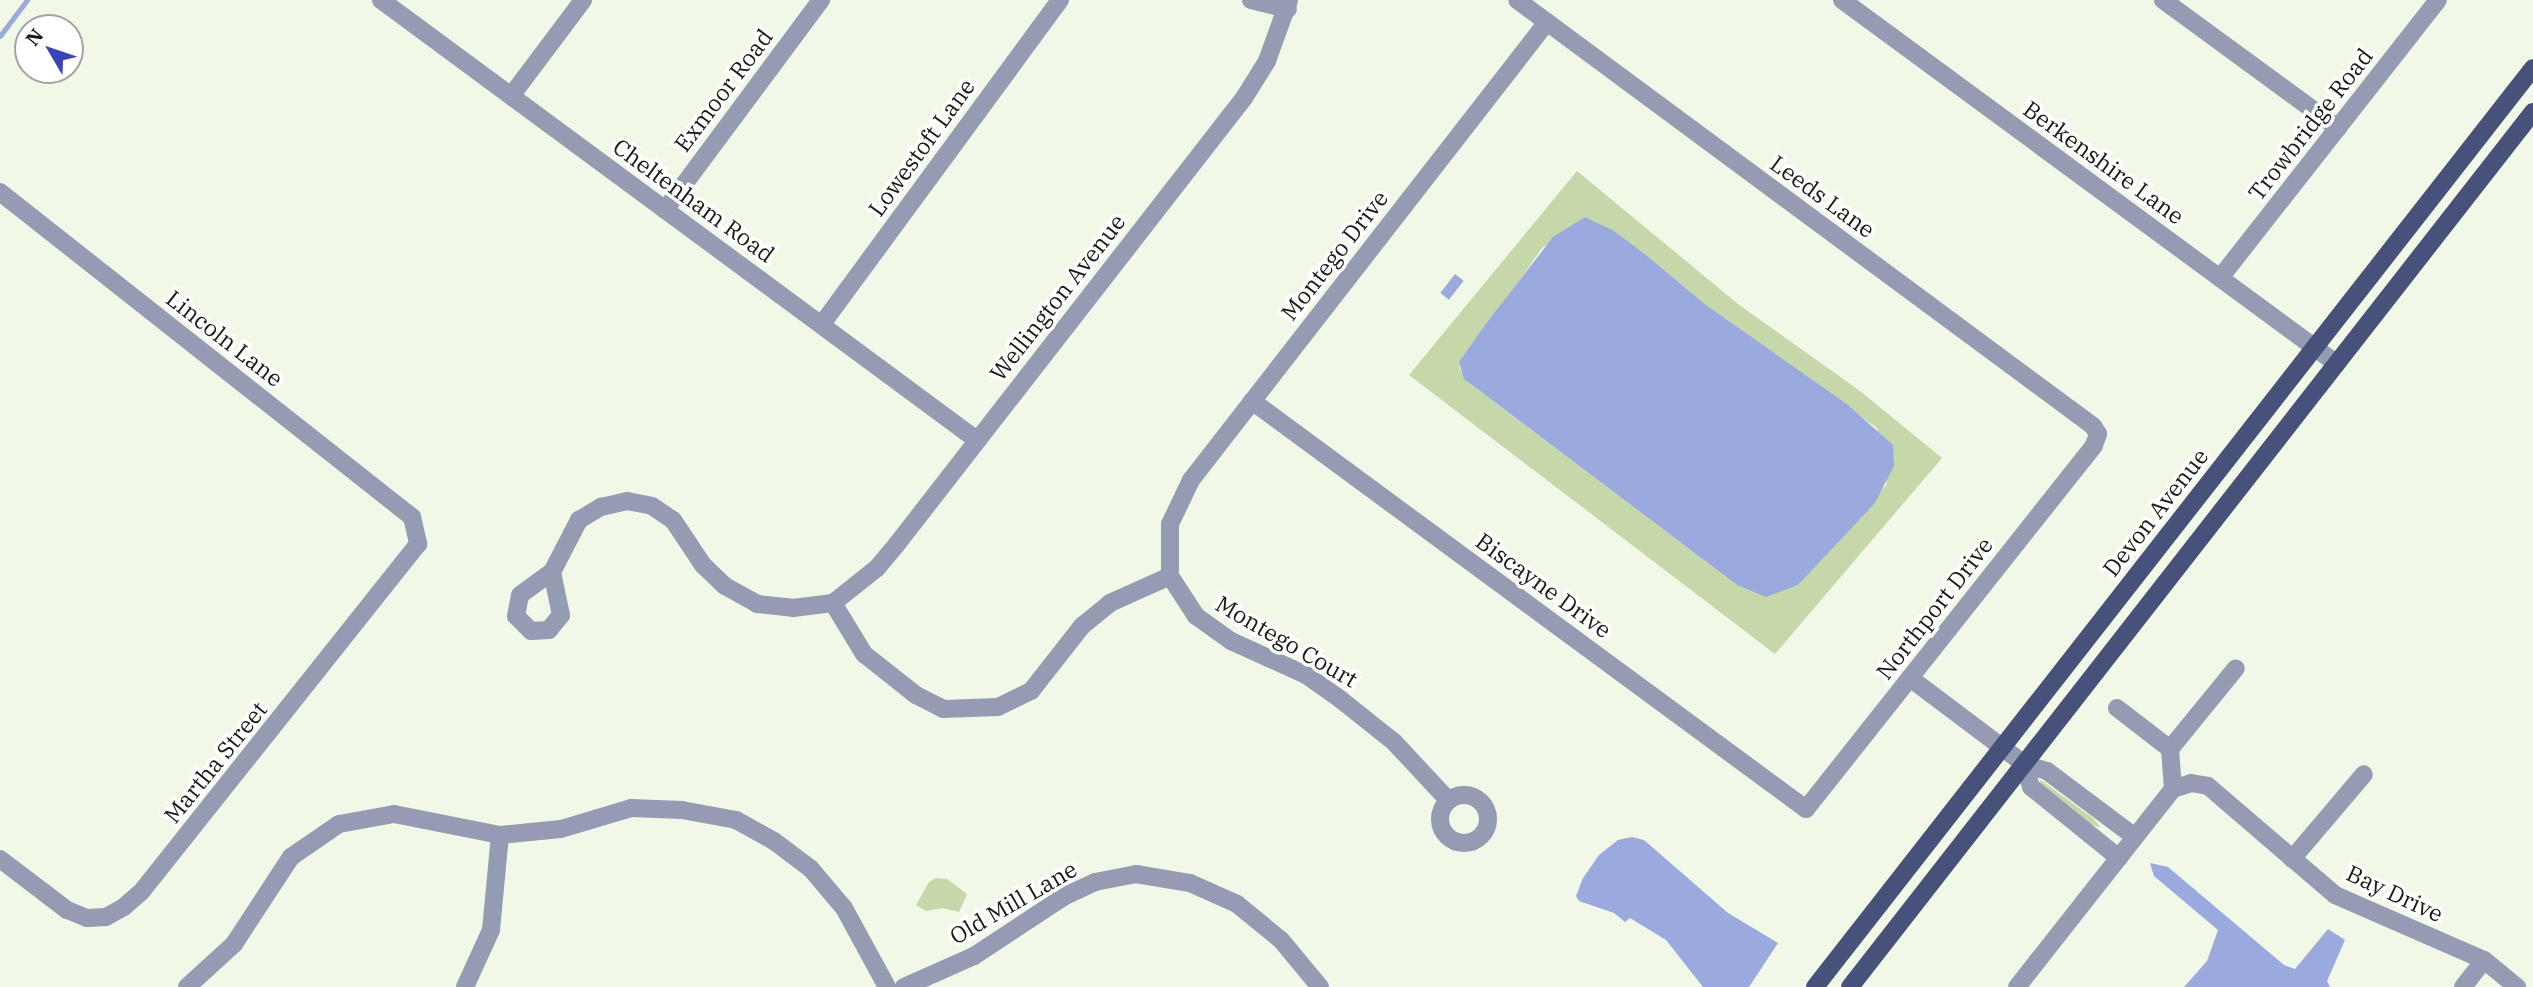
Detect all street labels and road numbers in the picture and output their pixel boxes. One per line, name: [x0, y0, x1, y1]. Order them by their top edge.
street label: Exmoor Road: [668, 23, 778, 157]
street label: Trowbridge Road: [2242, 42, 2378, 206]
street label: Lowestoft Lane: [862, 73, 980, 221]
street label: Berkenshire Lane: [2018, 94, 2190, 230]
street label: Cheltenham Road: [608, 132, 780, 268]
street label: Leeds Lane: [1765, 149, 1881, 243]
street label: Montego Drive: [1275, 185, 1393, 325]
street label: Wellington Avenue: [983, 208, 1131, 386]
street label: Lincoln Lane: [161, 284, 289, 392]
street label: Devon Avenue: [2097, 443, 2213, 581]
street label: Biscayne Drive: [1471, 527, 1617, 643]
street label: Northport Drive: [1870, 531, 1998, 685]
street label: Montego Court: [1211, 589, 1363, 693]
street label: Martha Street: [158, 696, 272, 828]
street label: Old Mill Lane: [944, 854, 1082, 950]
street label: Bay Drive: [2342, 859, 2448, 927]

